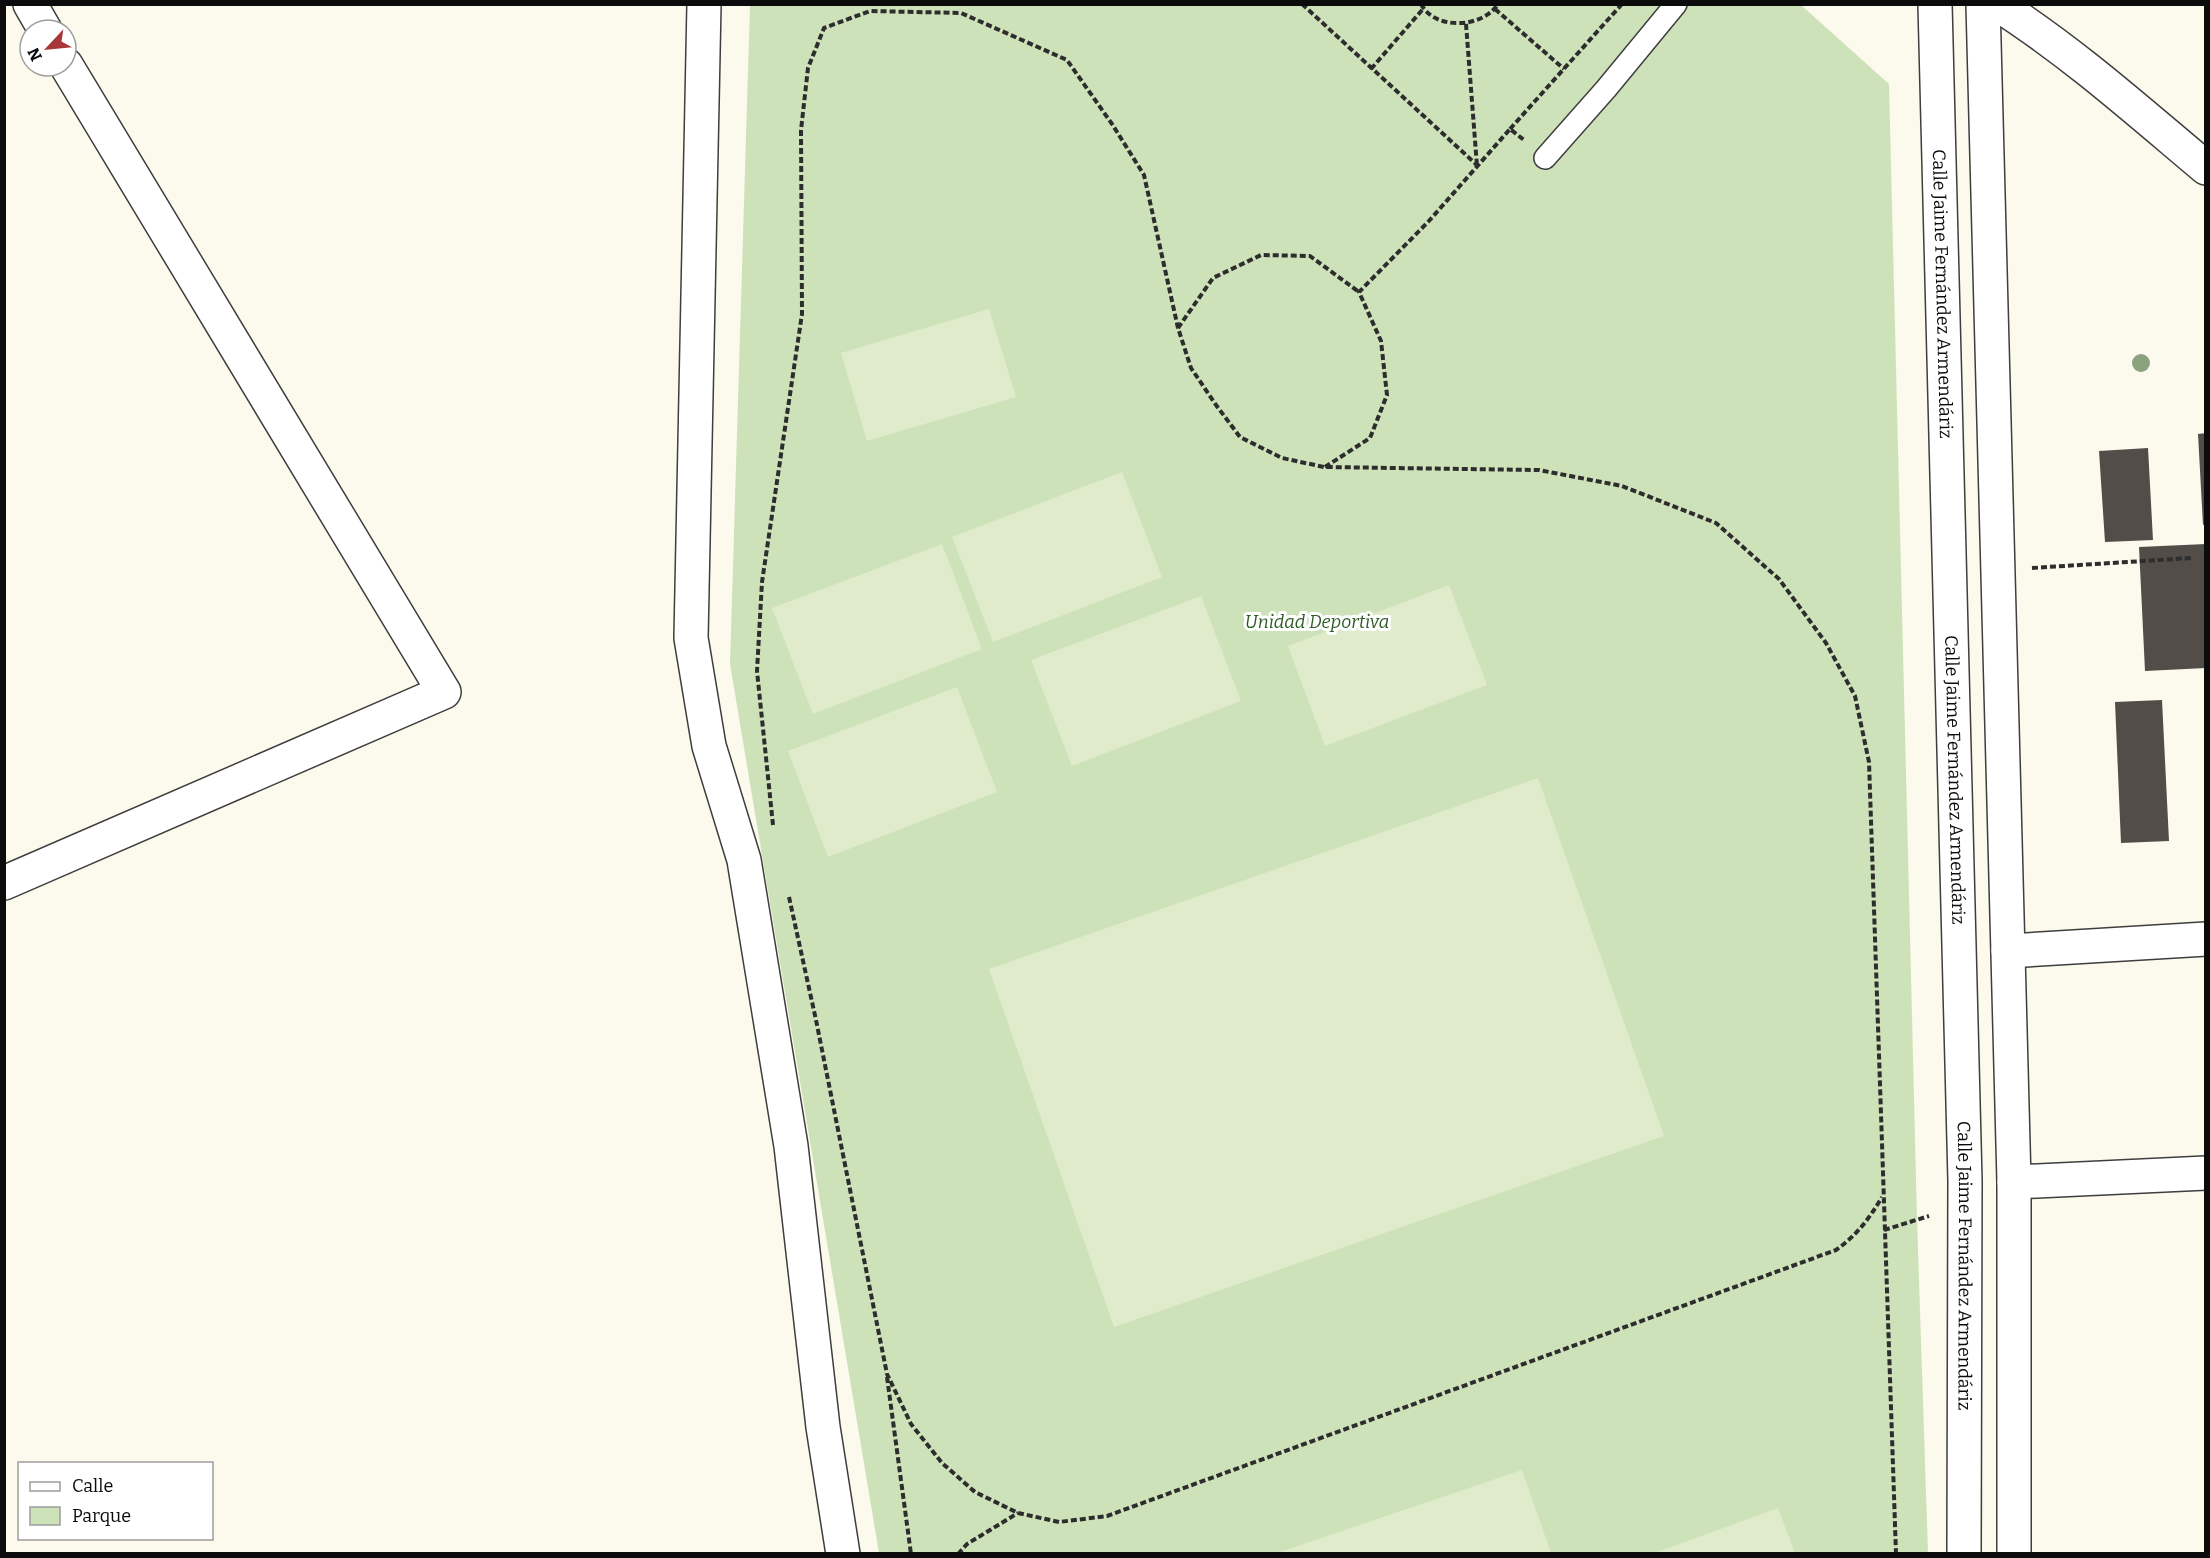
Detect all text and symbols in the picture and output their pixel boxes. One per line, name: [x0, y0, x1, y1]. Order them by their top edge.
north arrow: [18, 18, 78, 78]
text: N: [24, 45, 46, 64]
street label: Calle Jaime Fernández Armendáriz: [1928, 149, 1957, 439]
park label: Unidad Deportiva: [1245, 611, 1389, 633]
street label: Calle Jaime Fernández Armendáriz: [1940, 635, 1969, 925]
street label: Calle Jaime Fernández Armendáriz: [1952, 1121, 1976, 1410]
legend: [18, 1462, 213, 1540]
text: Calle: [72, 1475, 113, 1497]
text: Parque: [72, 1505, 131, 1527]

